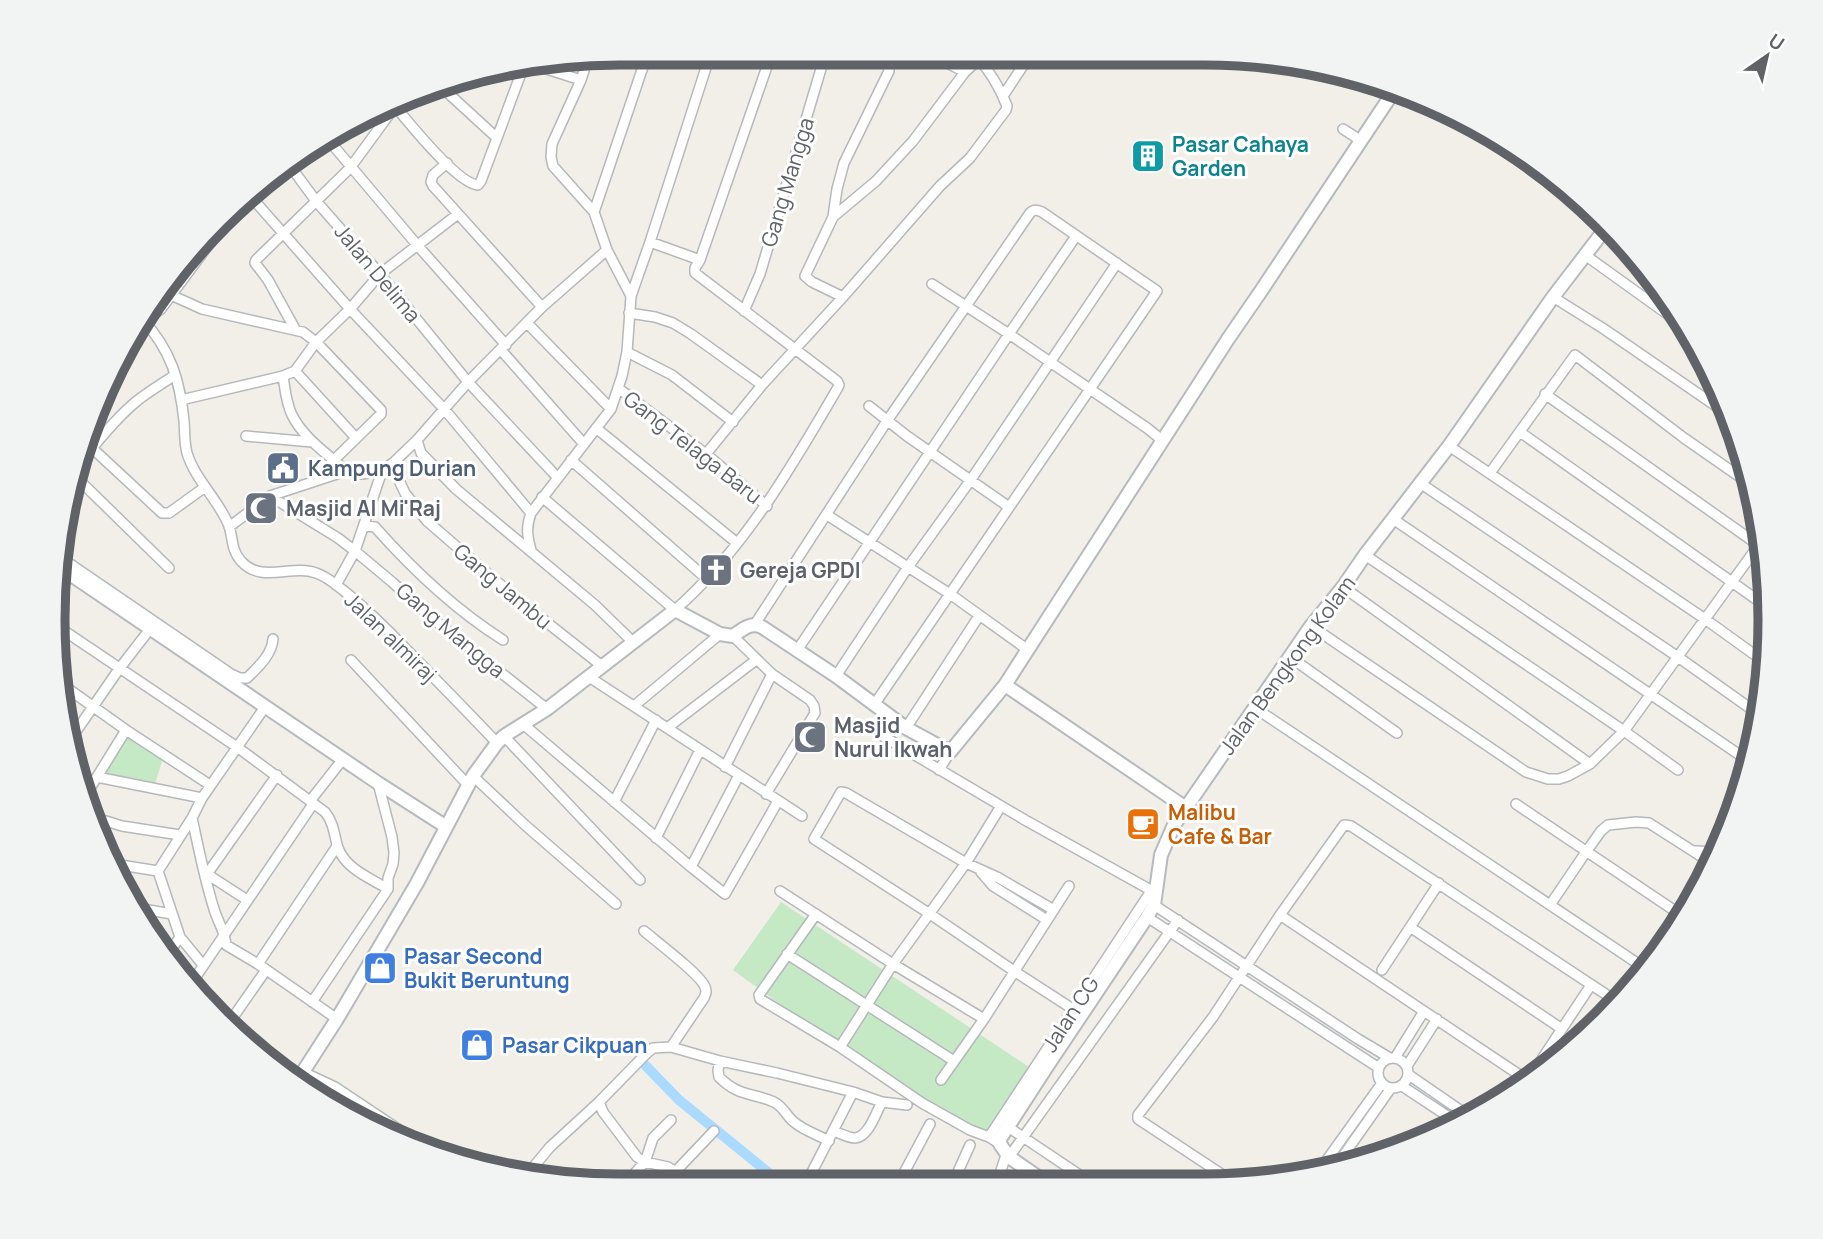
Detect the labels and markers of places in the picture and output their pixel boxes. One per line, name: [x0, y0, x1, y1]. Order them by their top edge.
place label: Pasar Cahaya Garden: [1172, 130, 1309, 182]
building icon: Pasar Cahaya Garden: [1129, 137, 1167, 175]
public building icon: Kampung Durian: [264, 449, 302, 487]
place label: Kampung Durian: [308, 454, 476, 482]
mosque icon: Masjid Al Mi'Raj: [242, 489, 280, 527]
place label: Masjid Al Mi'Raj: [286, 494, 441, 522]
church icon: Gereja GPDI: [697, 551, 735, 589]
place label: Gereja GPDI: [740, 556, 861, 584]
place label: Masjid Nurul Ikwah: [834, 711, 952, 763]
mosque icon: Masjid Nurul Ikwah: [791, 718, 829, 756]
place label: Malibu Cafe & Bar: [1168, 798, 1272, 850]
cafe icon: Malibu Cafe & Bar: [1124, 805, 1162, 843]
place label: Pasar Second Bukit Beruntung: [404, 942, 570, 994]
shop icon: Pasar Second Bukit Beruntung: [361, 949, 399, 987]
shop icon: Pasar Cikpuan: [458, 1026, 496, 1064]
place label: Pasar Cikpuan: [502, 1031, 647, 1059]

